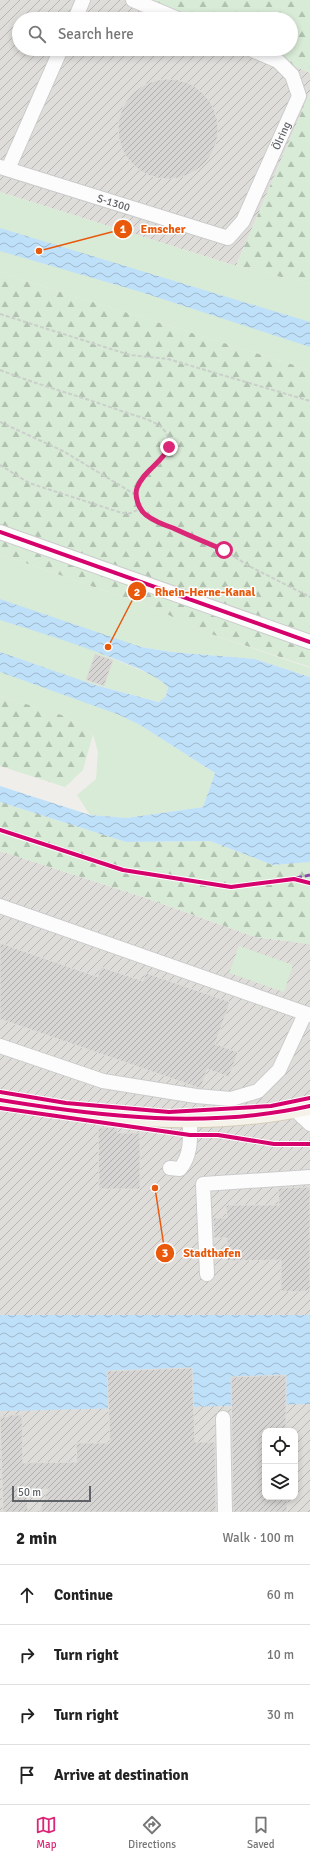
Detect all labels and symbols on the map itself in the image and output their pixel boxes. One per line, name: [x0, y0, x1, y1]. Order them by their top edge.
street label: Ölring: [268, 119, 293, 152]
street label: S-1300: [96, 191, 132, 214]
callout: Emscher: [113, 217, 194, 241]
text: 1: [120, 222, 127, 237]
text: Emscher: [141, 222, 186, 237]
route end: [160, 438, 178, 456]
route start: [215, 541, 233, 559]
callout: Rhein-Herne-Kanal: [127, 579, 263, 603]
text: 2: [134, 585, 140, 600]
text: Rhein-Herne-Kanal: [155, 585, 256, 600]
callout: Stadthafen: [155, 1241, 249, 1265]
text: 3: [162, 1246, 168, 1261]
text: Stadthafen: [183, 1246, 241, 1261]
scale bar: [12, 1484, 91, 1503]

